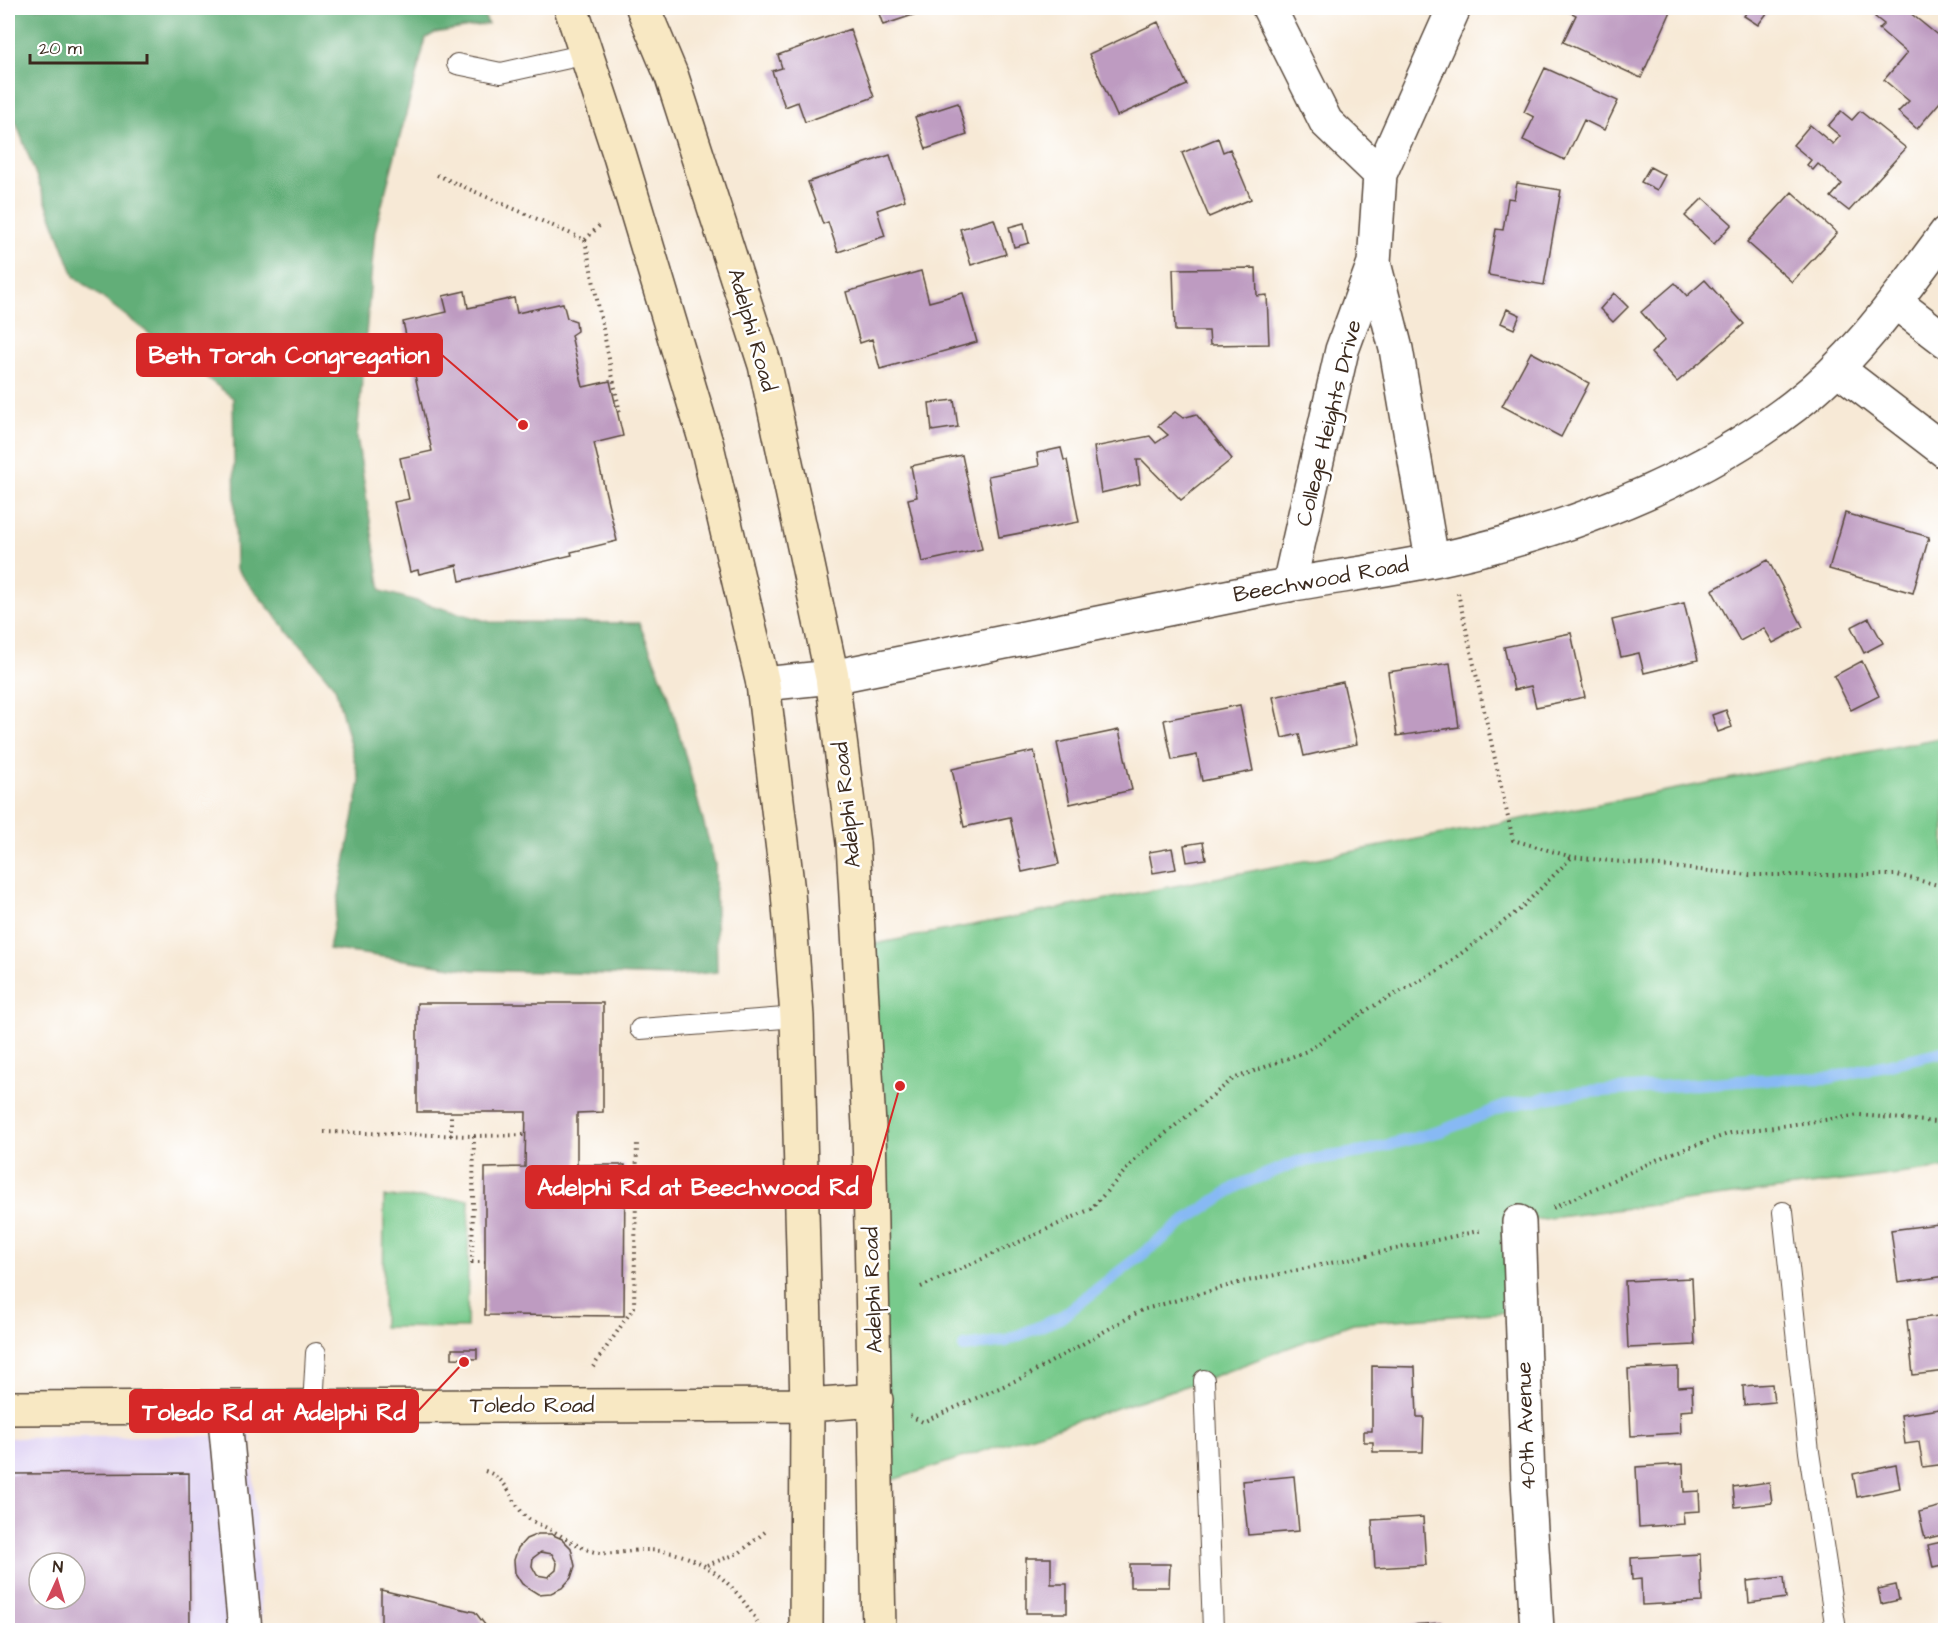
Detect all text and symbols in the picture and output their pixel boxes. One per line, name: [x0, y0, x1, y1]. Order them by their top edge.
scale bar: [30, 27, 147, 65]
text: 20 m: [39, 36, 82, 61]
street label: Adelphi Road: [720, 265, 784, 395]
street label: College Heights Drive: [1288, 317, 1371, 530]
callout: Beth Torah Congregation: [137, 334, 442, 376]
text: Beth Torah Congregation: [148, 339, 430, 374]
street label: Beechwood Road: [1231, 549, 1411, 611]
street label: Adelphi Road: [825, 740, 869, 870]
callout: Adelphi Rd at Beechwood Rd: [526, 1166, 871, 1208]
text: Adelphi Rd at Beechwood Rd: [537, 1171, 859, 1205]
street label: Adelphi Road: [855, 1226, 891, 1354]
street label: 40th Avenue: [1508, 1361, 1544, 1491]
callout: Toledo Rd at Adelphi Rd: [130, 1390, 418, 1432]
street label: Toledo Road: [470, 1390, 594, 1421]
text: Toledo Rd at Adelphi Rd: [141, 1396, 406, 1430]
north arrow: [27, 1551, 87, 1611]
text: N: [52, 1556, 64, 1578]

